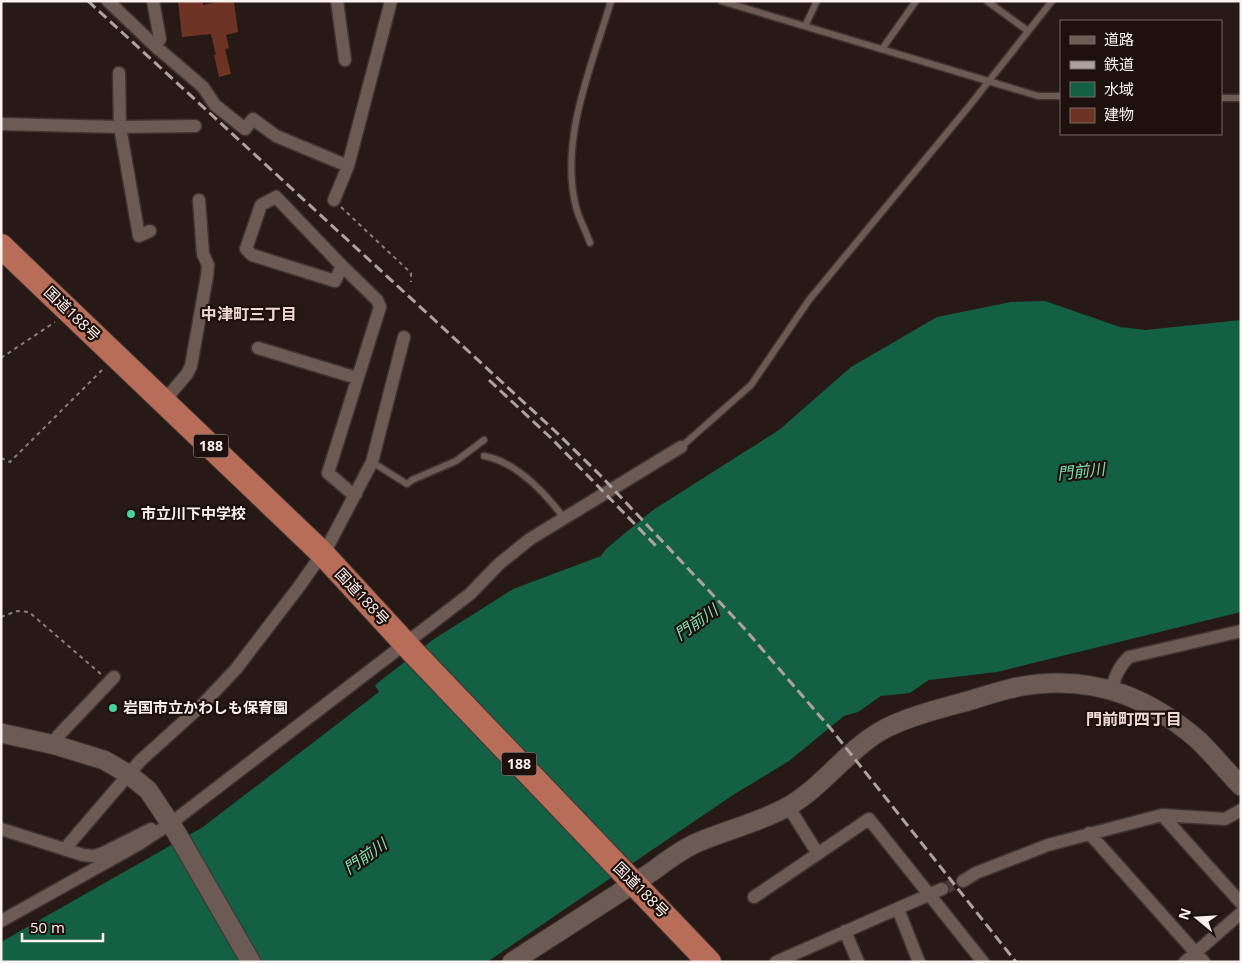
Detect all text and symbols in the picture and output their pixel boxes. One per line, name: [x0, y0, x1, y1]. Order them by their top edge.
legend: [1060, 20, 1222, 135]
text: 道路: [1104, 29, 1134, 49]
text: 鉄道: [1104, 54, 1134, 74]
text: 水域: [1104, 79, 1134, 99]
text: 建物: [1104, 104, 1134, 124]
street label: 国道188号: [40, 282, 105, 345]
district label: 中津町三丁目: [201, 303, 297, 325]
road number: 188: [194, 434, 228, 458]
water label: 門前川: [1056, 457, 1108, 484]
place label: 市立川下中学校: [141, 503, 246, 523]
marker: 市立川下中学校: [125, 508, 137, 520]
street label: 国道188号: [331, 564, 394, 629]
water label: 門前川: [670, 598, 724, 645]
place label: 岩国市立かわしも保育園: [123, 697, 288, 717]
marker: 岩国市立かわしも保育園: [107, 702, 119, 714]
district label: 門前町四丁目: [1086, 708, 1182, 730]
road number: 188: [502, 752, 536, 776]
water label: 門前川: [339, 832, 393, 879]
street label: 国道188号: [610, 857, 674, 921]
north arrow: [1172, 893, 1222, 943]
text: N: [1173, 905, 1195, 922]
scale bar: [22, 910, 104, 942]
text: 50 m: [30, 917, 65, 937]

